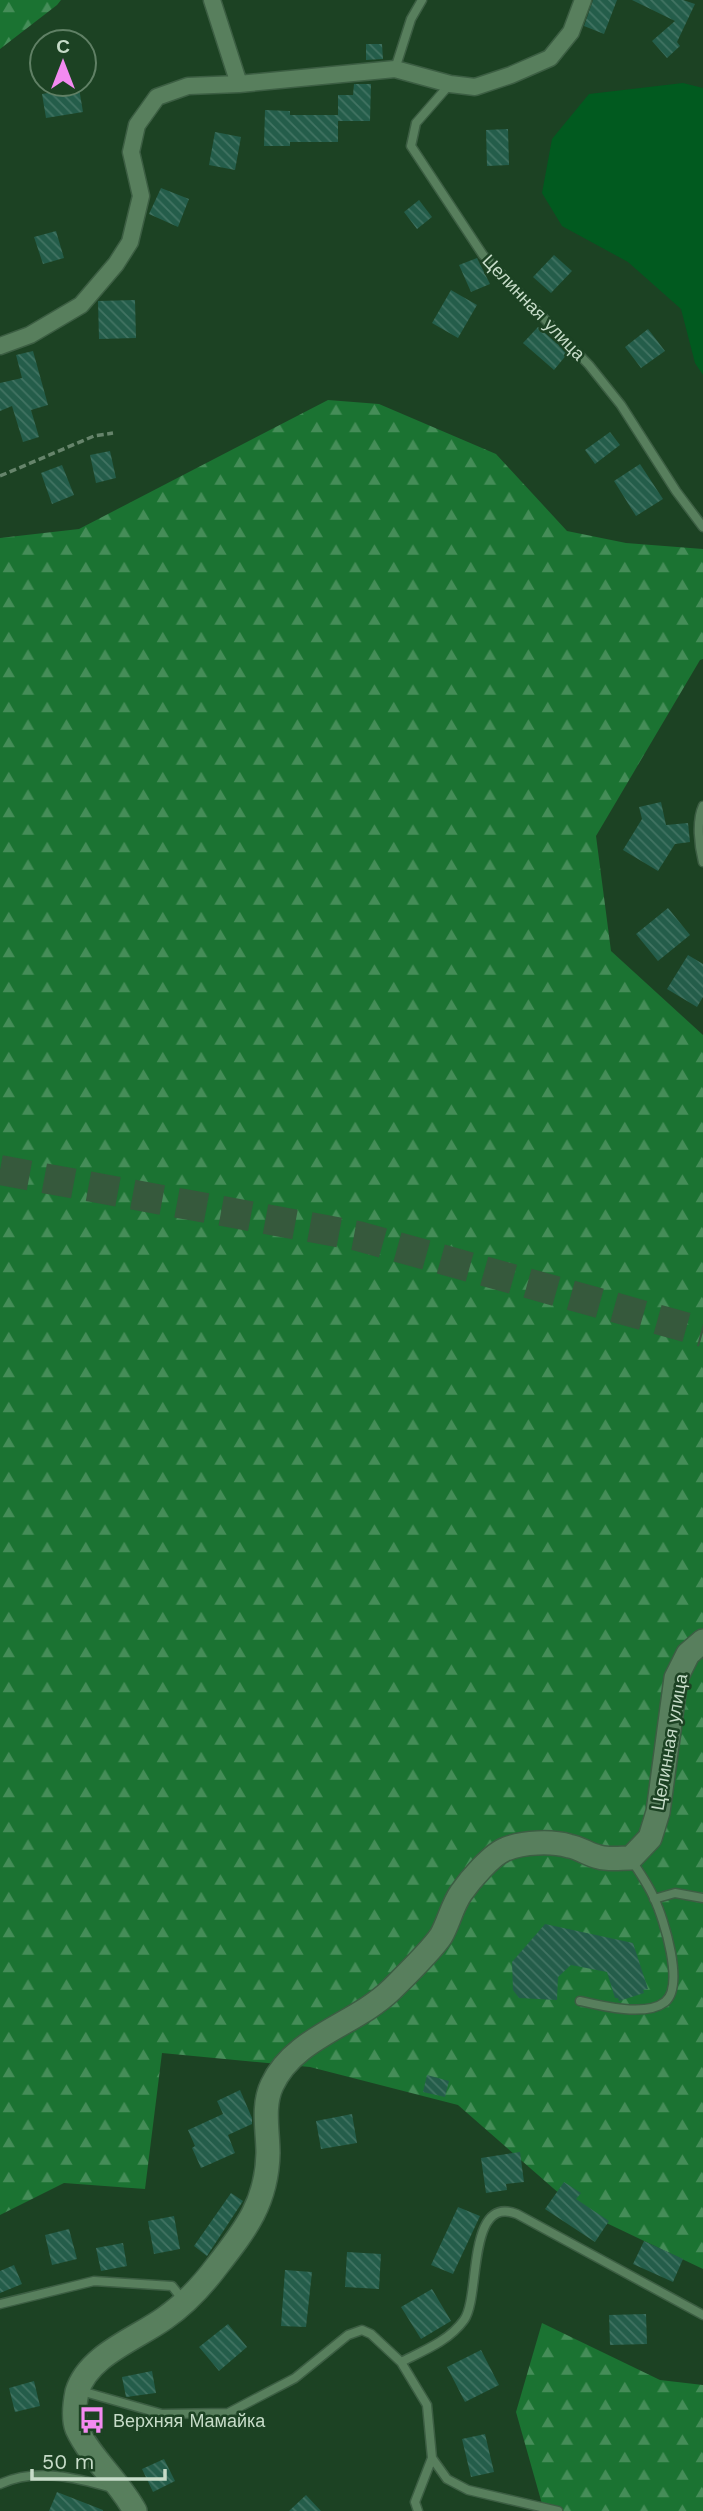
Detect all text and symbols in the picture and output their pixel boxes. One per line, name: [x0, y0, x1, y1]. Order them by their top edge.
north arrow: [28, 28, 98, 98]
text: С: [56, 35, 70, 58]
street label: Целинная улица: [478, 250, 590, 365]
street label: Целинная улица: [647, 1671, 692, 1812]
bus stop icon: Верхняя Мамайка: [77, 2405, 107, 2435]
place label: Верхняя Мамайка: [113, 2410, 266, 2431]
scale bar: [32, 2438, 164, 2482]
text: 50 m: [42, 2449, 94, 2474]

